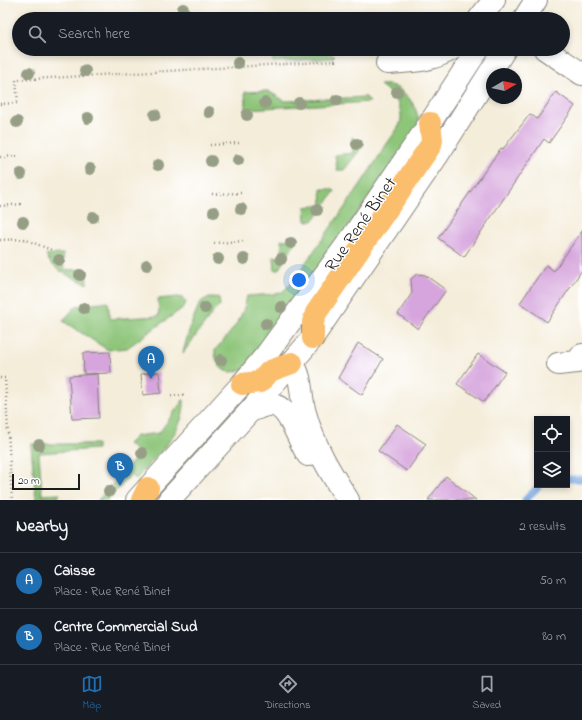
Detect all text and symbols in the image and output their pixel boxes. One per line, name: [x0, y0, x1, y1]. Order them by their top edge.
search box: [12, 12, 570, 56]
icon: search: [26, 23, 48, 45]
text: Search here: [58, 23, 130, 45]
north arrow: [486, 68, 522, 104]
street label: Rue René Binet: [319, 172, 404, 278]
your location: [289, 270, 309, 290]
pin: A: [138, 346, 164, 379]
map controls: [534, 416, 570, 488]
button: locate: [534, 416, 570, 452]
button: layers: [534, 452, 570, 488]
pin: B: [107, 453, 133, 486]
scale bar: [12, 472, 80, 491]
text: 20 m: [18, 473, 40, 489]
text: Nearby: [16, 514, 68, 539]
text: 2 results: [519, 517, 566, 536]
text: Caisse: [54, 560, 95, 582]
text: A: [25, 571, 33, 590]
text: 50 m: [540, 571, 566, 590]
text: Place · Rue René Binet: [54, 582, 171, 601]
text: Centre Commercial Sud: [54, 616, 198, 638]
text: B: [25, 627, 33, 646]
text: 80 m: [542, 627, 566, 646]
text: Place · Rue René Binet: [54, 638, 171, 657]
tab: Map: [81, 673, 103, 713]
tab: Directions: [265, 673, 310, 713]
tab: Saved: [472, 673, 501, 713]

